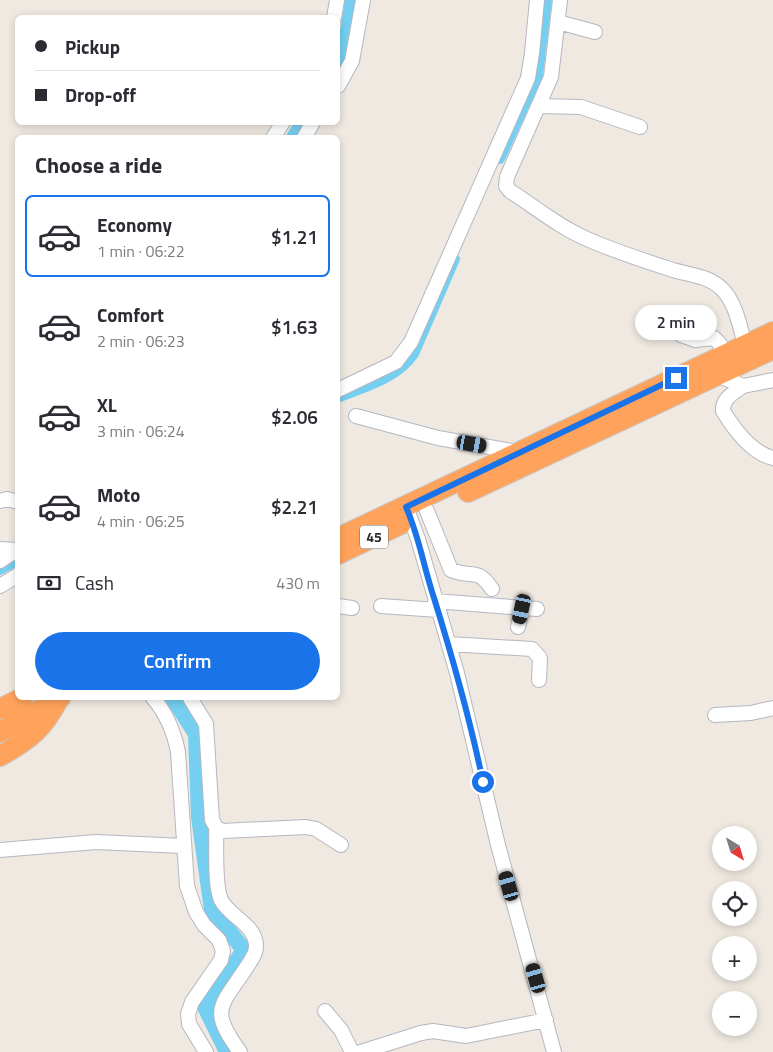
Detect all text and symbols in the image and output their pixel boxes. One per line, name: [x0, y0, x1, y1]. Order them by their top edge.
text: Pickup: [65, 32, 120, 61]
text: Drop-off: [65, 80, 136, 109]
text: Choose a ride: [35, 148, 162, 182]
text: Economy: [97, 210, 172, 239]
icon: car: [37, 214, 82, 259]
text: $1.21: [271, 222, 318, 251]
text: 1 min · 06:22: [97, 239, 185, 263]
text: Comfort: [97, 300, 164, 329]
icon: car: [37, 304, 82, 349]
callout: 2 min: [635, 306, 717, 340]
text: 2 min: [657, 310, 695, 334]
text: $1.63: [271, 312, 318, 341]
text: 2 min · 06:23: [97, 329, 185, 353]
route end: [665, 367, 687, 389]
text: XL: [97, 390, 117, 419]
icon: car: [37, 394, 82, 439]
text: $2.06: [271, 402, 318, 431]
text: 3 min · 06:24: [97, 419, 185, 443]
car: [455, 434, 488, 454]
text: Moto: [97, 480, 140, 509]
icon: car: [37, 484, 82, 529]
text: $2.21: [271, 492, 318, 521]
text: 4 min · 06:25: [97, 509, 185, 533]
road number: 45: [360, 526, 388, 548]
text: Cash: [75, 568, 114, 597]
icon: cash: [35, 569, 63, 597]
text: 430 m: [276, 571, 320, 595]
car: [511, 593, 532, 625]
button: Confirm: [35, 632, 320, 690]
route start: [472, 771, 494, 793]
north arrow: [712, 826, 758, 871]
map controls: [712, 826, 757, 1036]
car: [497, 870, 520, 902]
button: locate: [712, 881, 757, 926]
button: +: [712, 936, 757, 981]
car: [524, 962, 547, 994]
button: −: [712, 991, 757, 1036]

